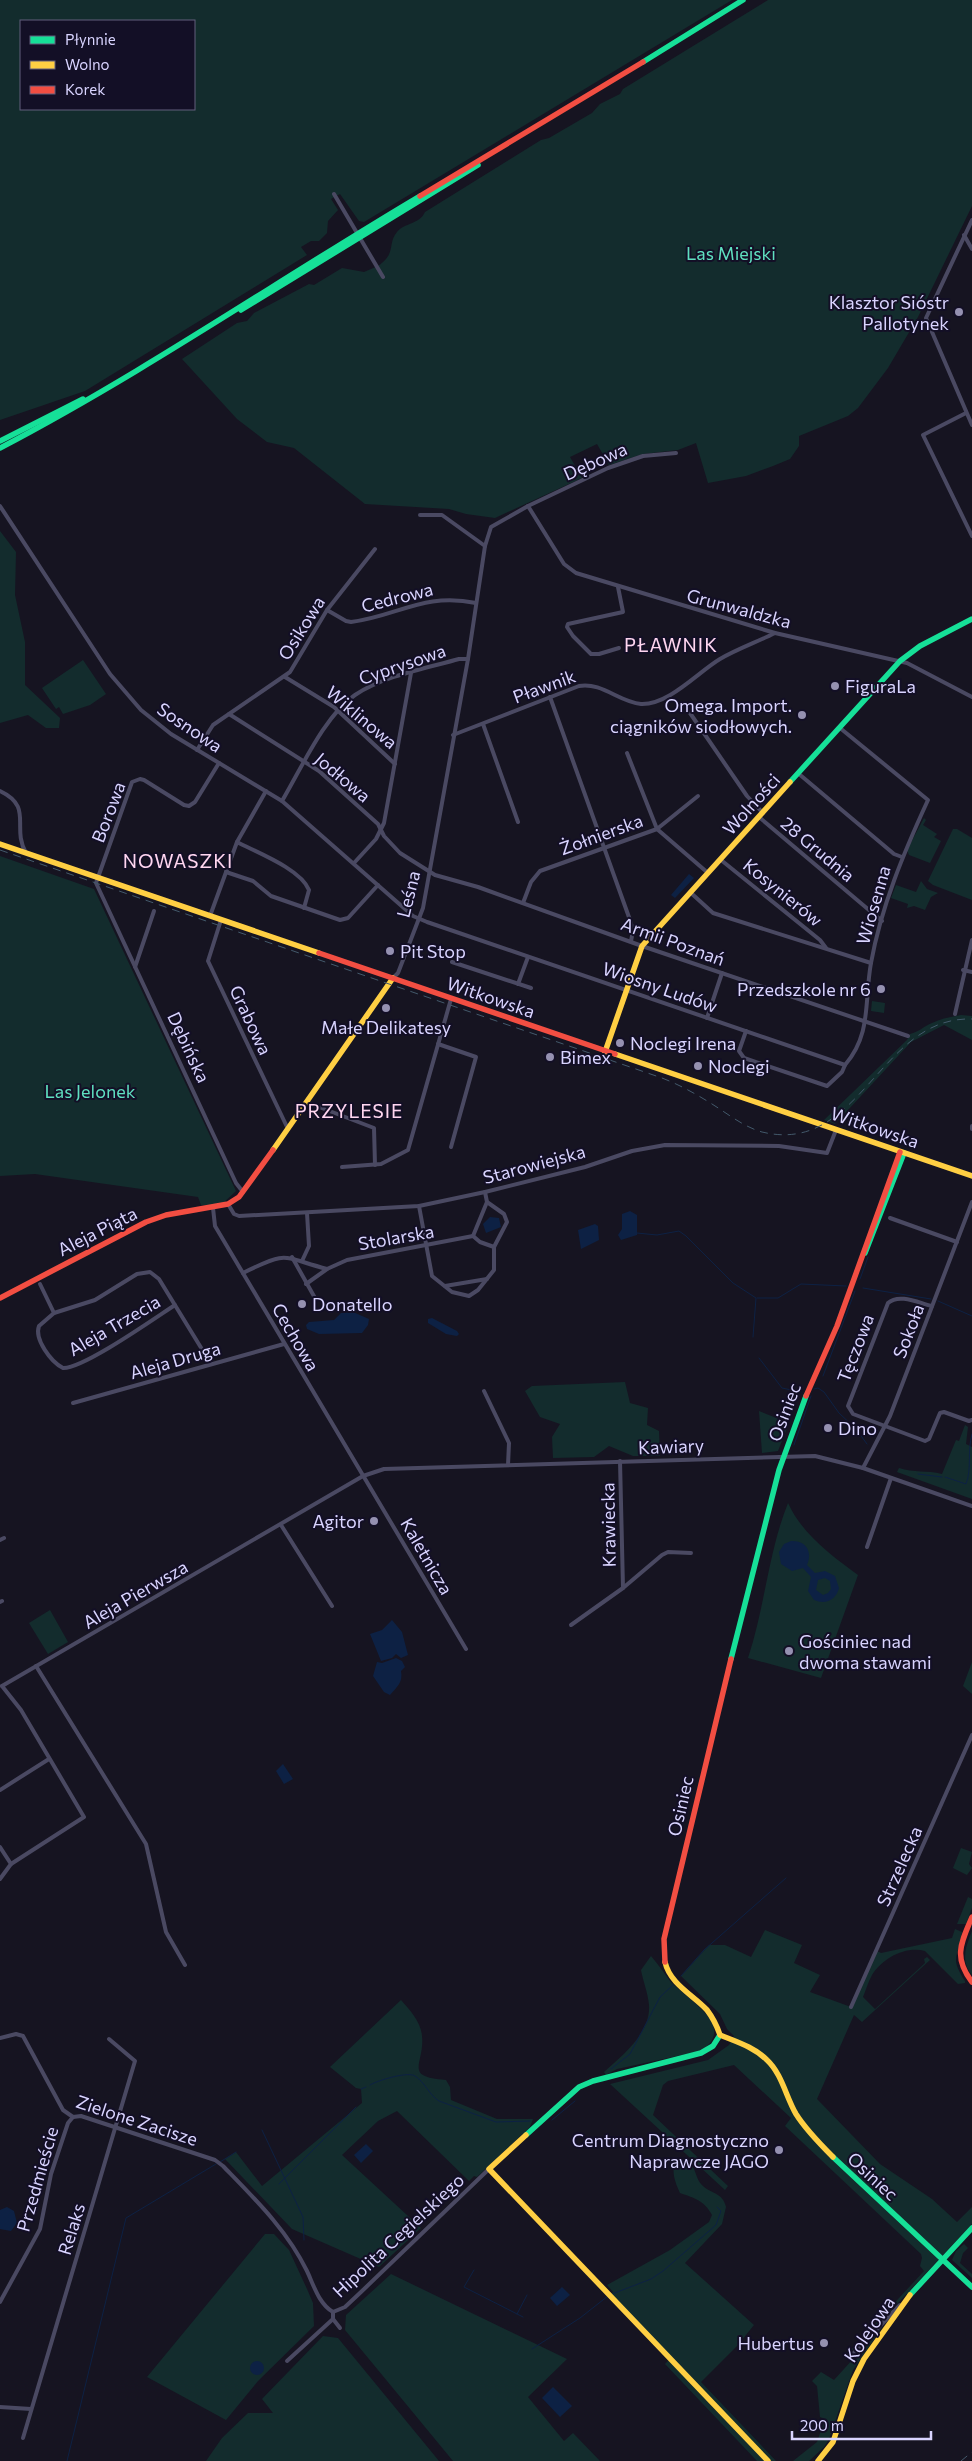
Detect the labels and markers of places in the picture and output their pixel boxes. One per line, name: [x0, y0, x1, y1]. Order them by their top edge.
place label: Klasztor Sióstr Pallotynek: [829, 291, 949, 334]
marker: Klasztor Sióstr Pallotynek: [953, 306, 965, 318]
place label: FiguraLa: [845, 675, 916, 697]
marker: FiguraLa: [829, 680, 841, 692]
place label: Omega. Import. ciągników siodłowych.: [610, 694, 792, 737]
marker: Omega. Import. ciągników siodłowych.: [796, 709, 808, 721]
place label: Pit Stop: [400, 940, 466, 962]
marker: Pit Stop: [384, 945, 396, 957]
place label: Przedszkole nr 6: [737, 978, 871, 1000]
marker: Przedszkole nr 6: [875, 983, 887, 995]
marker: Małe Delikatesy: [380, 1002, 392, 1014]
place label: Małe Delikatesy: [321, 1016, 451, 1038]
place label: Noclegi Irena: [630, 1032, 736, 1054]
marker: Noclegi Irena: [614, 1037, 626, 1049]
place label: Bimex: [560, 1046, 611, 1068]
marker: Bimex: [544, 1051, 556, 1063]
place label: Noclegi: [708, 1055, 770, 1077]
marker: Noclegi: [692, 1060, 704, 1072]
place label: Donatello: [312, 1293, 392, 1315]
marker: Donatello: [296, 1298, 308, 1310]
place label: Dino: [838, 1417, 877, 1439]
marker: Dino: [822, 1422, 834, 1434]
place label: Agitor: [312, 1510, 364, 1532]
marker: Agitor: [368, 1515, 380, 1527]
place label: Gościniec nad dwoma stawami: [799, 1630, 932, 1673]
marker: Gościniec nad dwoma stawami: [783, 1645, 795, 1657]
place label: Centrum Diagnostyczno Naprawcze JAGO: [572, 2129, 769, 2172]
marker: Centrum Diagnostyczno Naprawcze JAGO: [773, 2144, 785, 2156]
place label: Hubertus: [737, 2332, 814, 2354]
marker: Hubertus: [818, 2337, 830, 2349]

